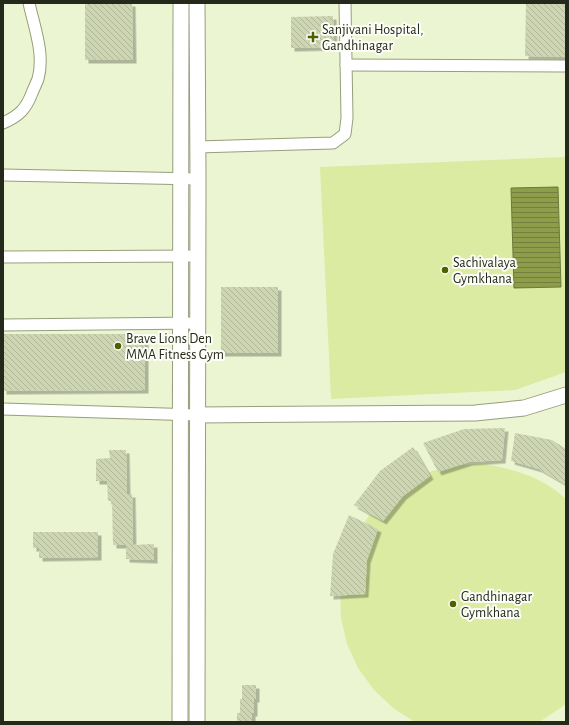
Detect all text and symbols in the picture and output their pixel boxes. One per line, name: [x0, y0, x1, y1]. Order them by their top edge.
place label: Sanjivani Hospital, Gandhinagar: [322, 23, 423, 53]
marker: Sanjivani Hospital, Gandhinagar: [307, 31, 319, 43]
place label: Sachivalaya Gymkhana: [453, 256, 516, 286]
marker: Sachivalaya Gymkhana: [440, 265, 450, 275]
place label: Brave Lions Den MMA Fitness Gym: [126, 332, 224, 362]
marker: Brave Lions Den MMA Fitness Gym: [113, 341, 123, 351]
place label: Gandhinagar Gymkhana: [461, 590, 532, 620]
marker: Gandhinagar Gymkhana: [448, 599, 458, 609]

